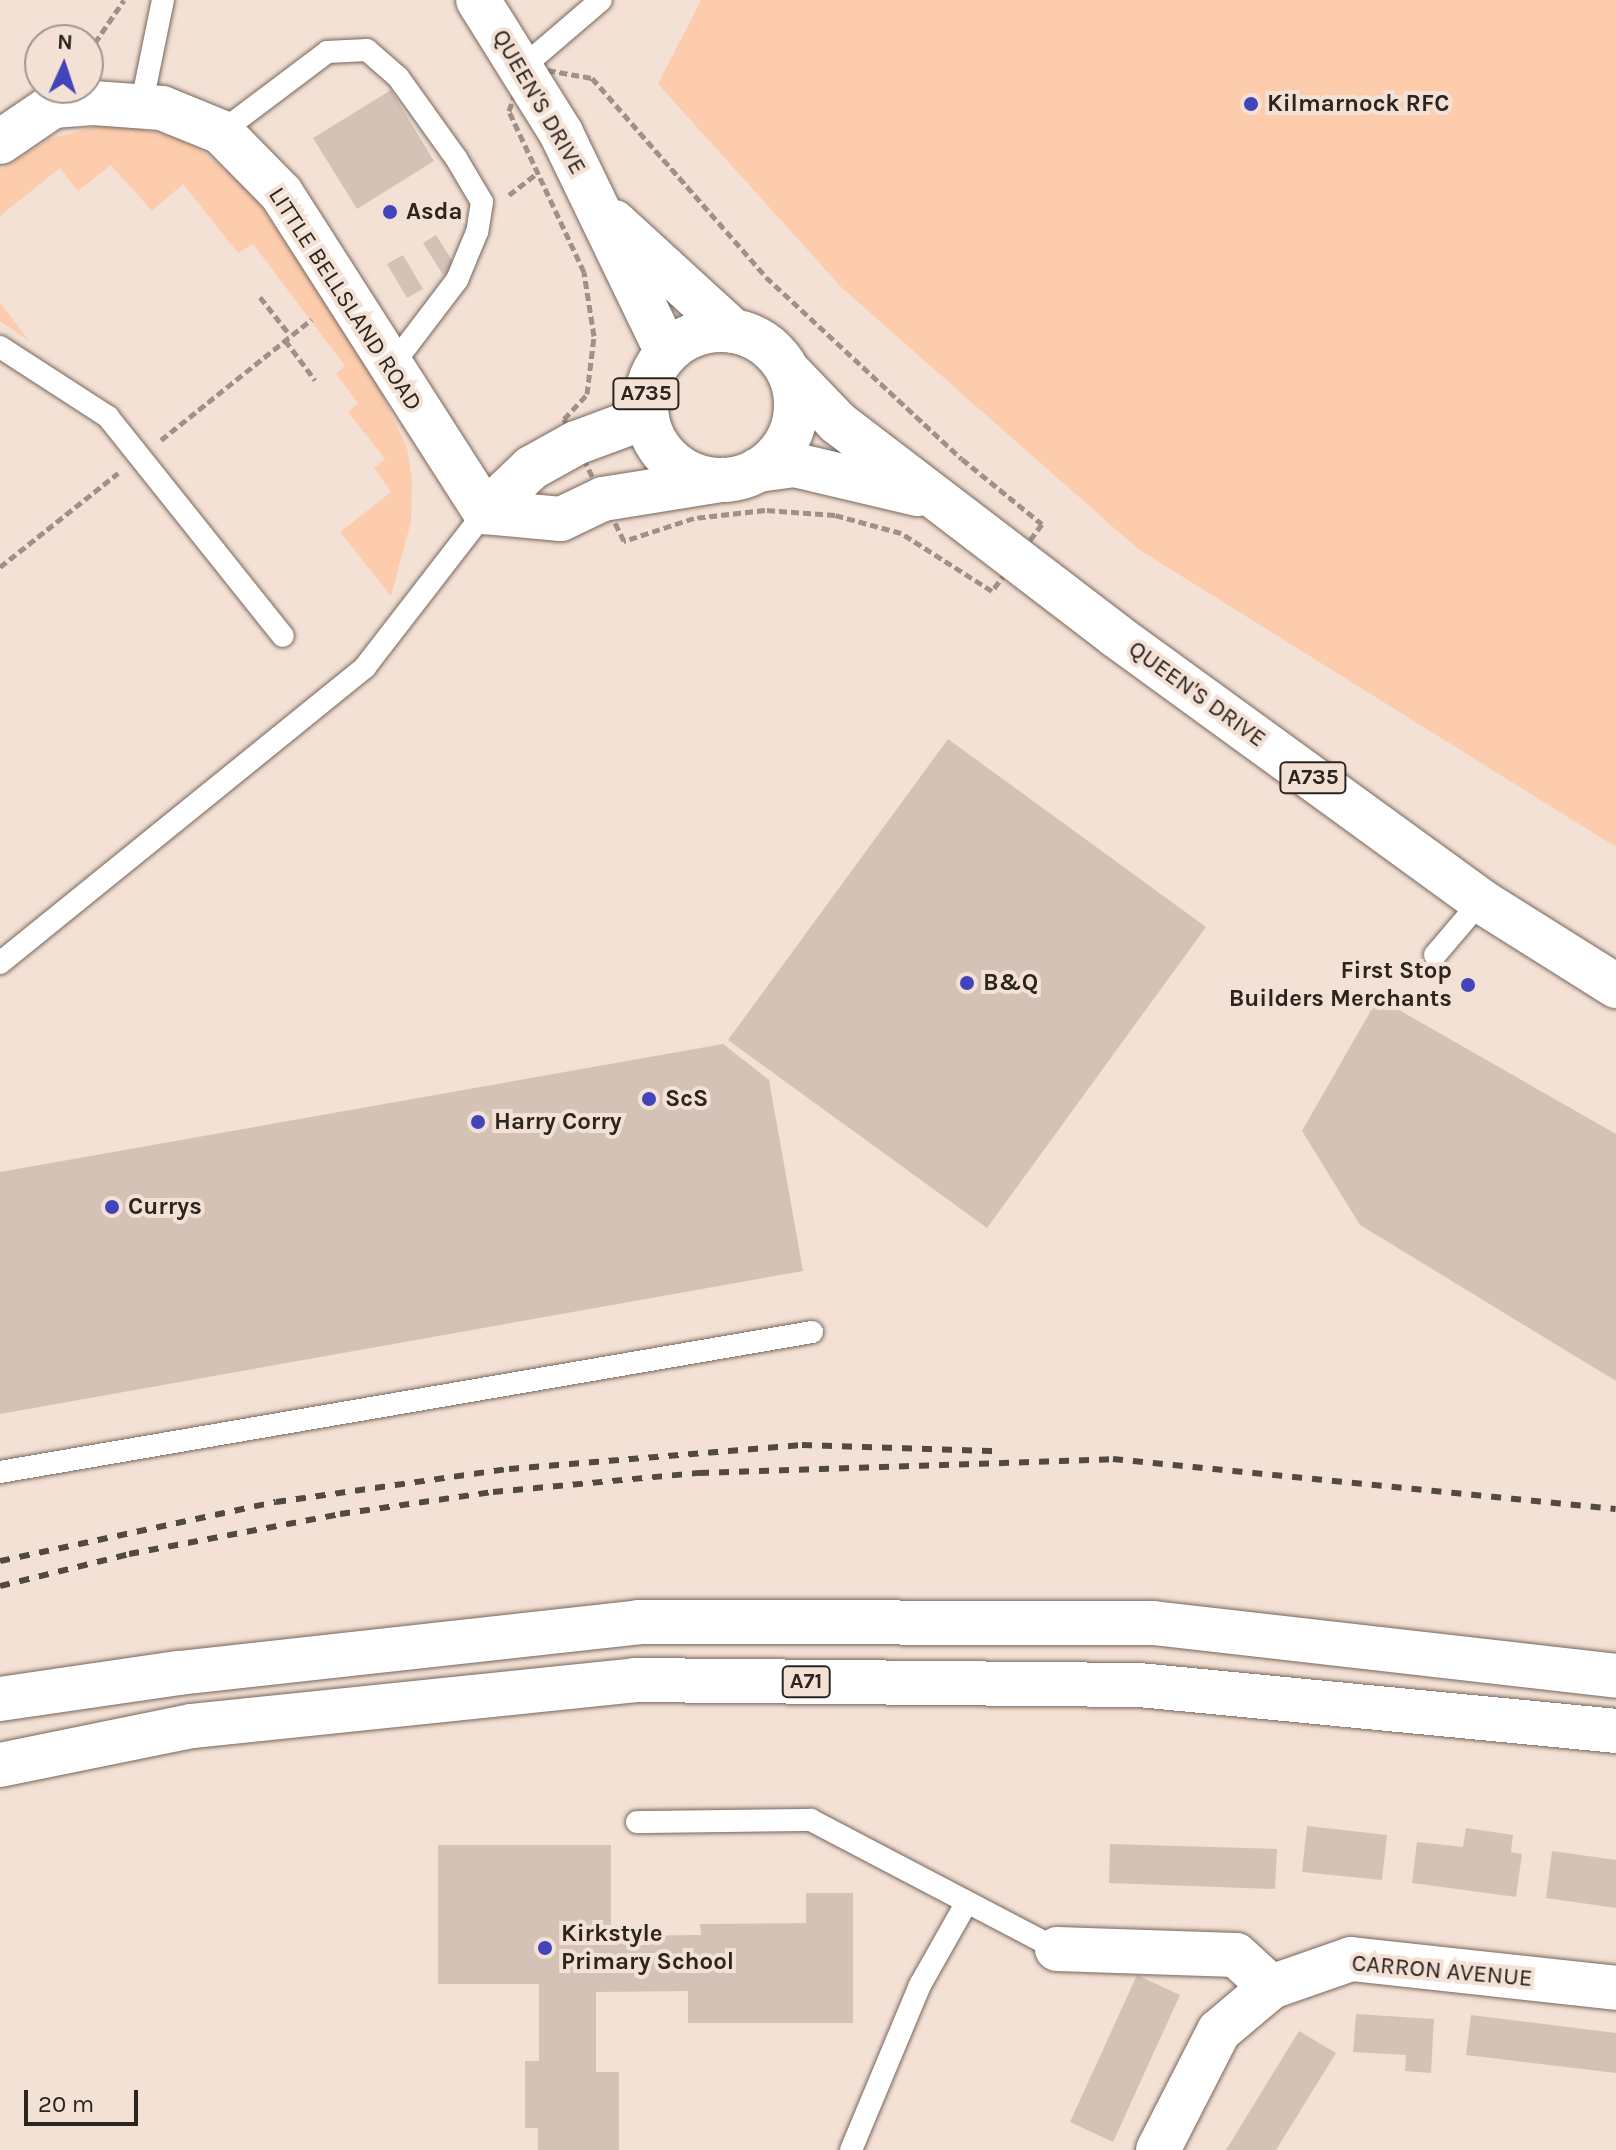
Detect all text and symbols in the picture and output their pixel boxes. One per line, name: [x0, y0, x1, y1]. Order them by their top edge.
north arrow: [24, 24, 104, 104]
street label: QUEEN'S DRIVE: [486, 24, 592, 180]
text: N: [57, 29, 74, 55]
place label: Kilmarnock RFC: [1267, 90, 1449, 118]
marker: Kilmarnock RFC: [1242, 95, 1260, 113]
street label: LITTLE BELLSLAND ROAD: [262, 182, 428, 416]
place label: Asda: [406, 198, 462, 226]
marker: Asda: [381, 203, 399, 221]
road number: A735: [612, 376, 680, 412]
street label: QUEEN'S DRIVE: [1123, 635, 1271, 753]
road number: A735: [1279, 760, 1347, 796]
place label: First Stop Builders Merchants: [1229, 957, 1452, 1013]
place label: B&Q: [983, 969, 1038, 997]
marker: B&Q: [958, 974, 976, 992]
marker: First Stop Builders Merchants: [1459, 976, 1477, 994]
place label: ScS: [665, 1085, 708, 1113]
marker: ScS: [640, 1090, 658, 1108]
place label: Harry Corry: [494, 1108, 622, 1136]
marker: Harry Corry: [469, 1113, 487, 1131]
place label: Currys: [128, 1193, 202, 1221]
marker: Currys: [103, 1198, 121, 1216]
road number: A71: [780, 1664, 832, 1700]
place label: Kirkstyle Primary School: [561, 1920, 734, 1976]
marker: Kirkstyle Primary School: [536, 1939, 554, 1957]
street label: CARRON AVENUE: [1350, 1949, 1534, 1993]
scale bar: [28, 2074, 142, 2124]
text: 20 m: [38, 2090, 94, 2118]

